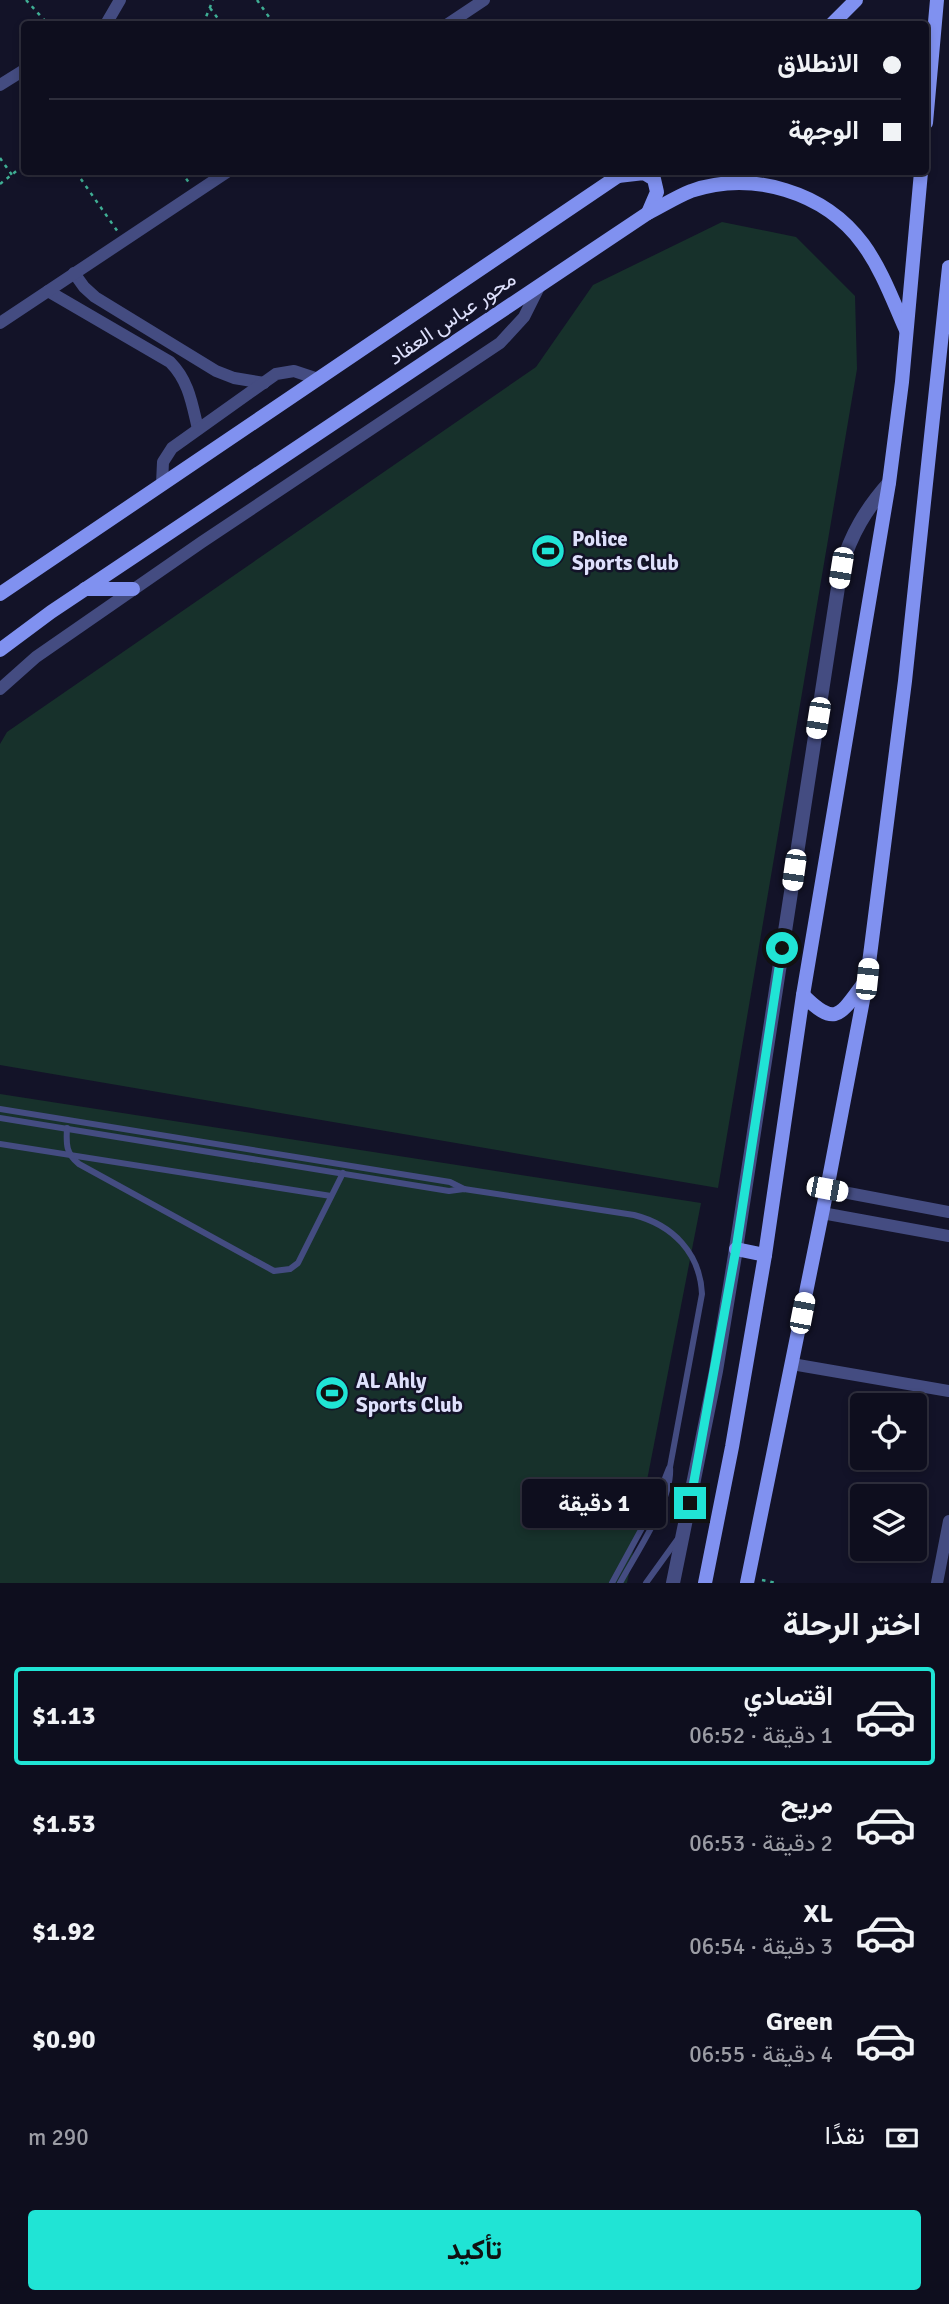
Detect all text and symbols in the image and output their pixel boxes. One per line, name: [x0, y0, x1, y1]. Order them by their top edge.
text: الانطلاق: [777, 48, 859, 80]
text: الوجهة: [788, 115, 859, 147]
street label: محور عباس العقاد: [383, 266, 521, 370]
place label: Police Sports Club: [572, 526, 679, 576]
sports icon: Police Sports Club: [529, 532, 567, 570]
car: [828, 546, 855, 590]
car: [805, 696, 832, 740]
car: [781, 848, 808, 892]
route start: [766, 932, 798, 964]
car: [855, 957, 880, 1001]
car: [805, 1175, 850, 1203]
car: [788, 1290, 817, 1336]
place label: AL Ahly Sports Club: [356, 1368, 463, 1418]
sports icon: AL Ahly Sports Club: [313, 1374, 351, 1412]
map controls: [850, 1393, 927, 1561]
button: locate: [850, 1393, 927, 1470]
callout: 1 دقيقة: [522, 1478, 666, 1528]
button: layers: [850, 1484, 927, 1561]
route end: [674, 1487, 706, 1519]
text: 1 دقيقة: [558, 1489, 630, 1518]
text: اختر الرحلة: [783, 1605, 921, 1644]
text: اقتصادي: [744, 1681, 833, 1713]
icon: car: [854, 1685, 917, 1748]
text: $1.13: [32, 1700, 96, 1732]
text: 1 دقيقة · 06:52: [689, 1721, 833, 1750]
text: مريح: [781, 1789, 833, 1821]
icon: car: [854, 1793, 917, 1856]
text: $1.53: [32, 1808, 96, 1840]
text: 2 دقيقة · 06:53: [689, 1829, 833, 1858]
text: XL: [803, 1898, 833, 1930]
icon: car: [854, 1901, 917, 1964]
text: $1.92: [32, 1916, 96, 1948]
text: 3 دقيقة · 06:54: [689, 1932, 833, 1961]
text: Green: [766, 2006, 833, 2038]
icon: car: [854, 2009, 917, 2072]
text: $0.90: [32, 2024, 96, 2056]
text: 4 دقيقة · 06:55: [689, 2040, 833, 2069]
icon: cash: [883, 2119, 921, 2157]
text: نقدًا: [825, 2120, 865, 2152]
text: 290 m: [28, 2123, 89, 2152]
button: تأكيد: [28, 2210, 921, 2290]

